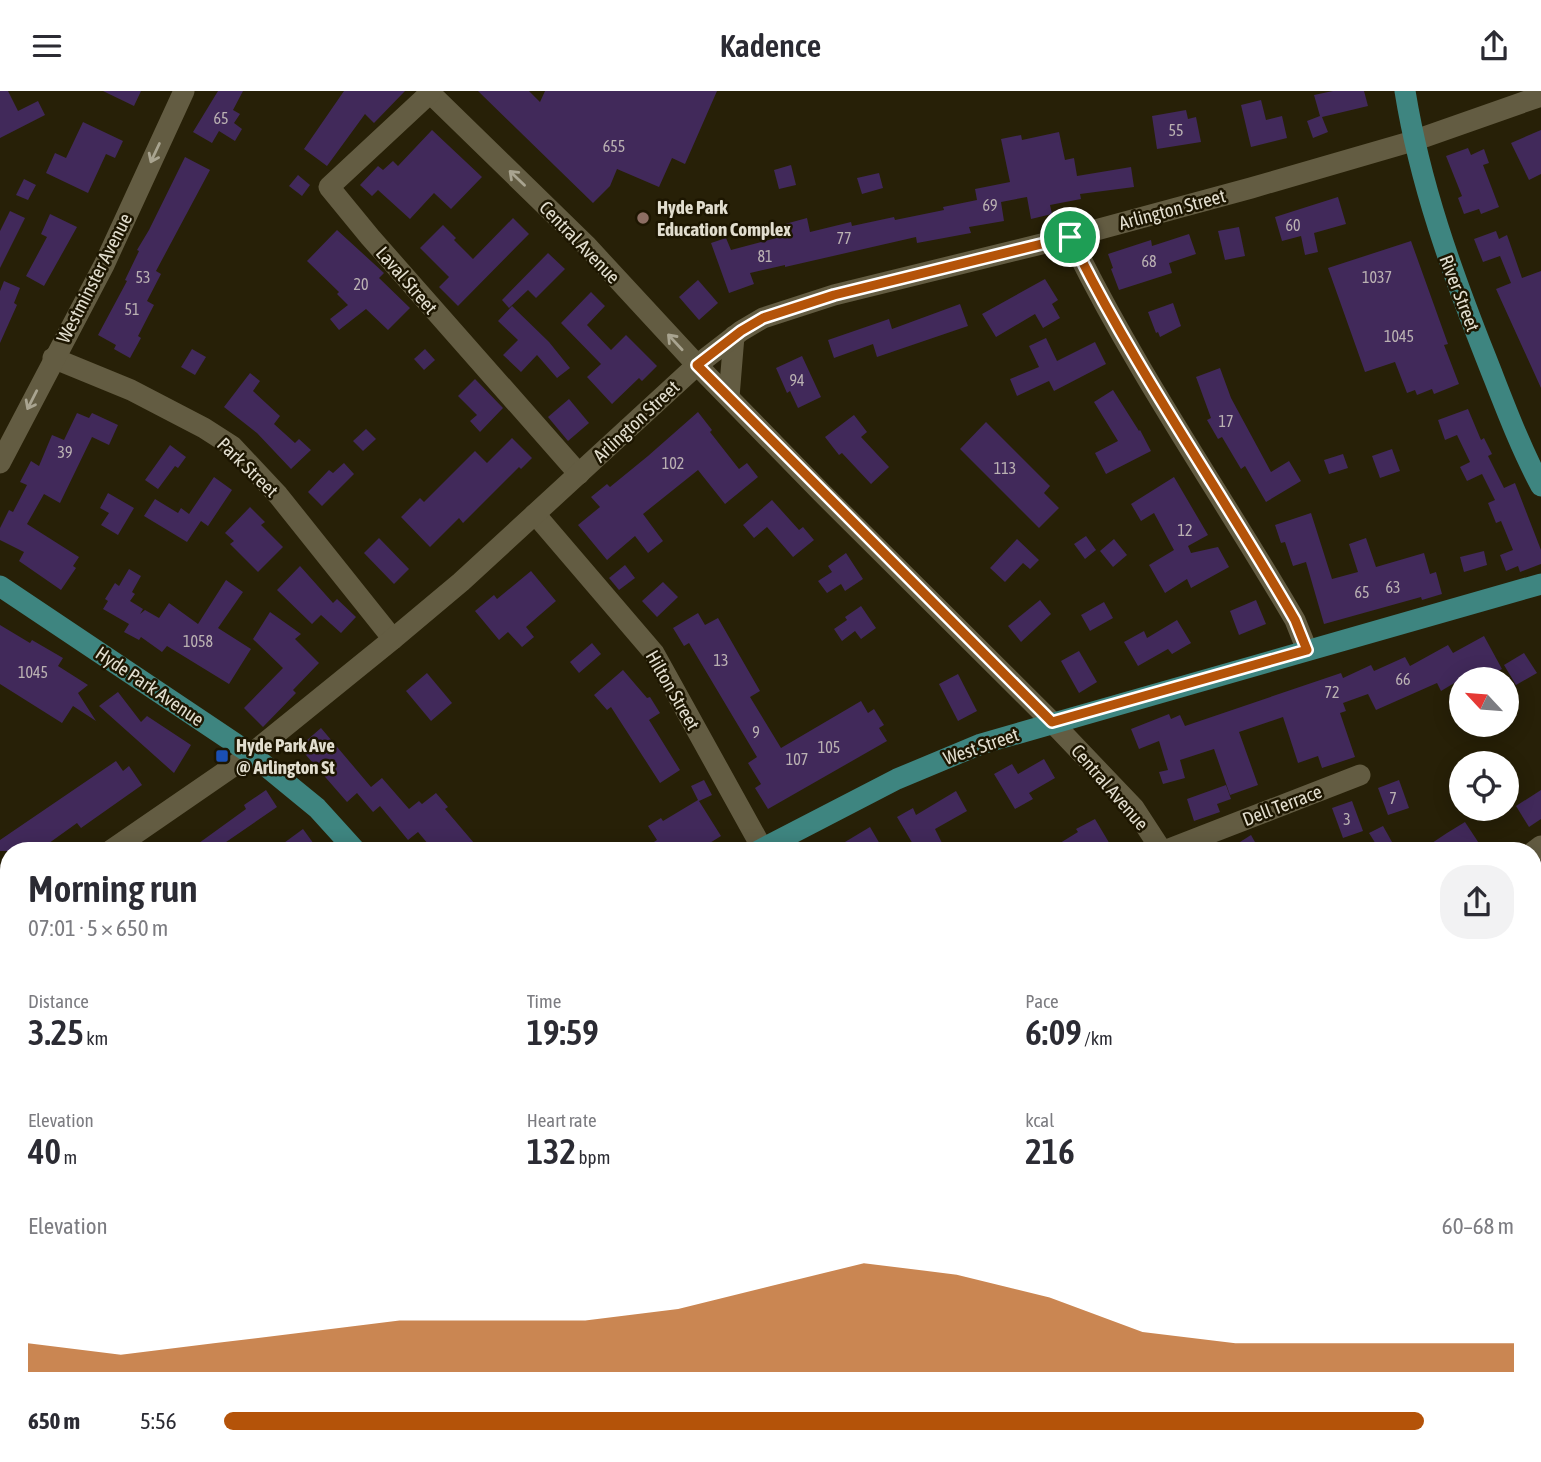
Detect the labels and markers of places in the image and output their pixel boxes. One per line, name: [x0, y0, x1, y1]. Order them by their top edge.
place label: Hyde Park Education Complex: [657, 196, 791, 240]
pin: [1040, 207, 1100, 267]
marker: Hyde Park Education Complex: [635, 210, 651, 226]
place label: Hyde Park Ave @ Arlington St: [236, 734, 335, 778]
marker: Hyde Park Ave @ Arlington St: [214, 748, 230, 764]

